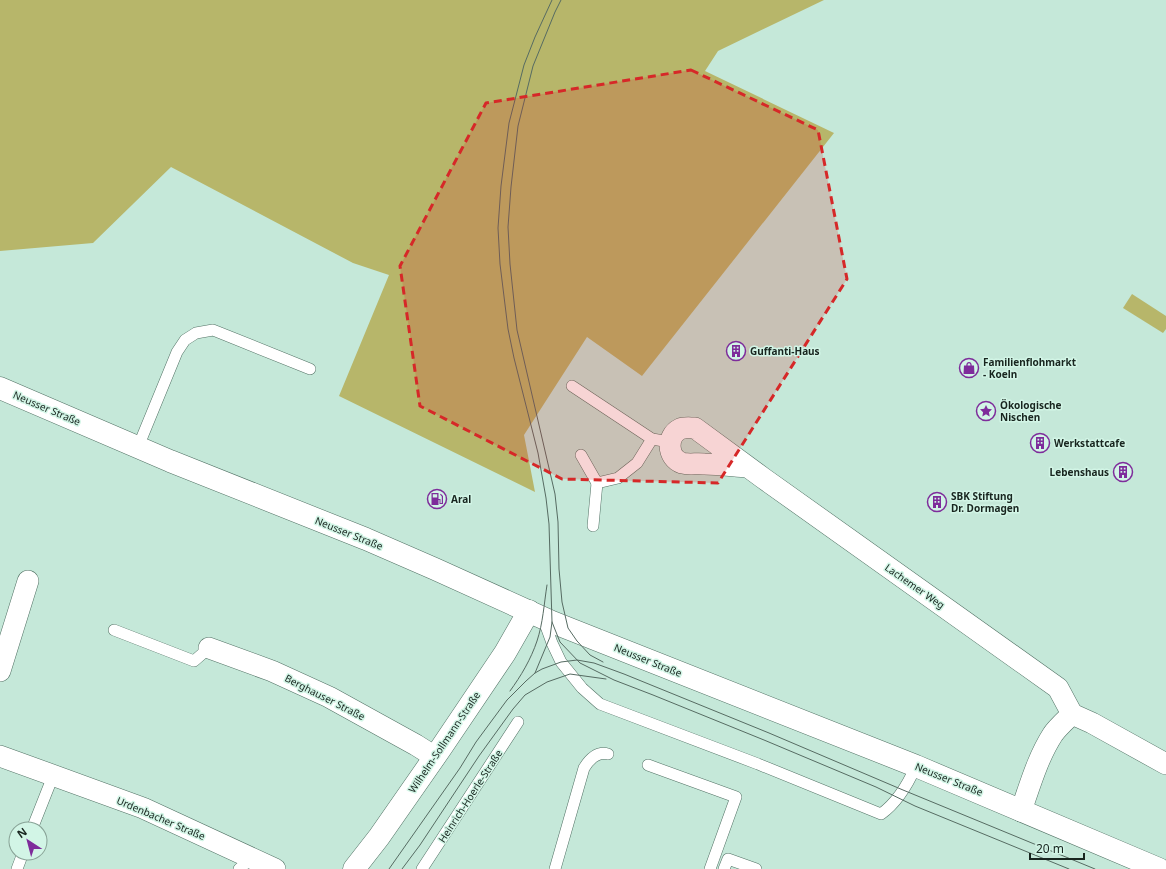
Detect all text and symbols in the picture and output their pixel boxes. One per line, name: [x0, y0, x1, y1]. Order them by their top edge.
building icon: Guffanti-Haus: [725, 340, 747, 362]
place label: Guffanti-Haus: [750, 344, 820, 358]
place label: Familienflohmarkt - Koeln: [983, 355, 1077, 381]
shop icon: Familienflohmarkt - Koeln: [958, 357, 980, 379]
street label: Neusser Straße: [11, 387, 83, 429]
place label: Ökologische Nischen: [1000, 398, 1062, 424]
place icon: Ökologische Nischen: [975, 400, 997, 422]
building icon: Werkstattcafe: [1029, 432, 1051, 454]
place label: Werkstattcafe: [1054, 436, 1125, 450]
building icon: Lebenshaus: [1112, 461, 1134, 483]
place label: Lebenshaus: [1050, 465, 1109, 479]
fuel station icon: Aral: [426, 488, 448, 510]
place label: SBK Stiftung Dr. Dormagen: [951, 489, 1019, 515]
building icon: SBK Stiftung Dr. Dormagen: [926, 491, 948, 513]
place label: Aral: [451, 492, 471, 506]
street label: Neusser Straße: [313, 513, 385, 553]
street label: Lachemer Weg: [882, 560, 948, 612]
street label: Neusser Straße: [612, 640, 684, 680]
street label: Berghauser Straße: [283, 671, 368, 723]
street label: Wilhelm-Sollmann-Straße: [405, 688, 483, 795]
street label: Heinrich-Hoerle-Straße: [435, 747, 505, 845]
street label: Neusser Straße: [913, 759, 985, 799]
street label: Urdenbacher Straße: [115, 793, 208, 843]
north arrow: [8, 821, 48, 861]
text: N: [14, 824, 30, 841]
scale bar: [1030, 835, 1084, 861]
text: 20 m: [1036, 840, 1064, 857]

